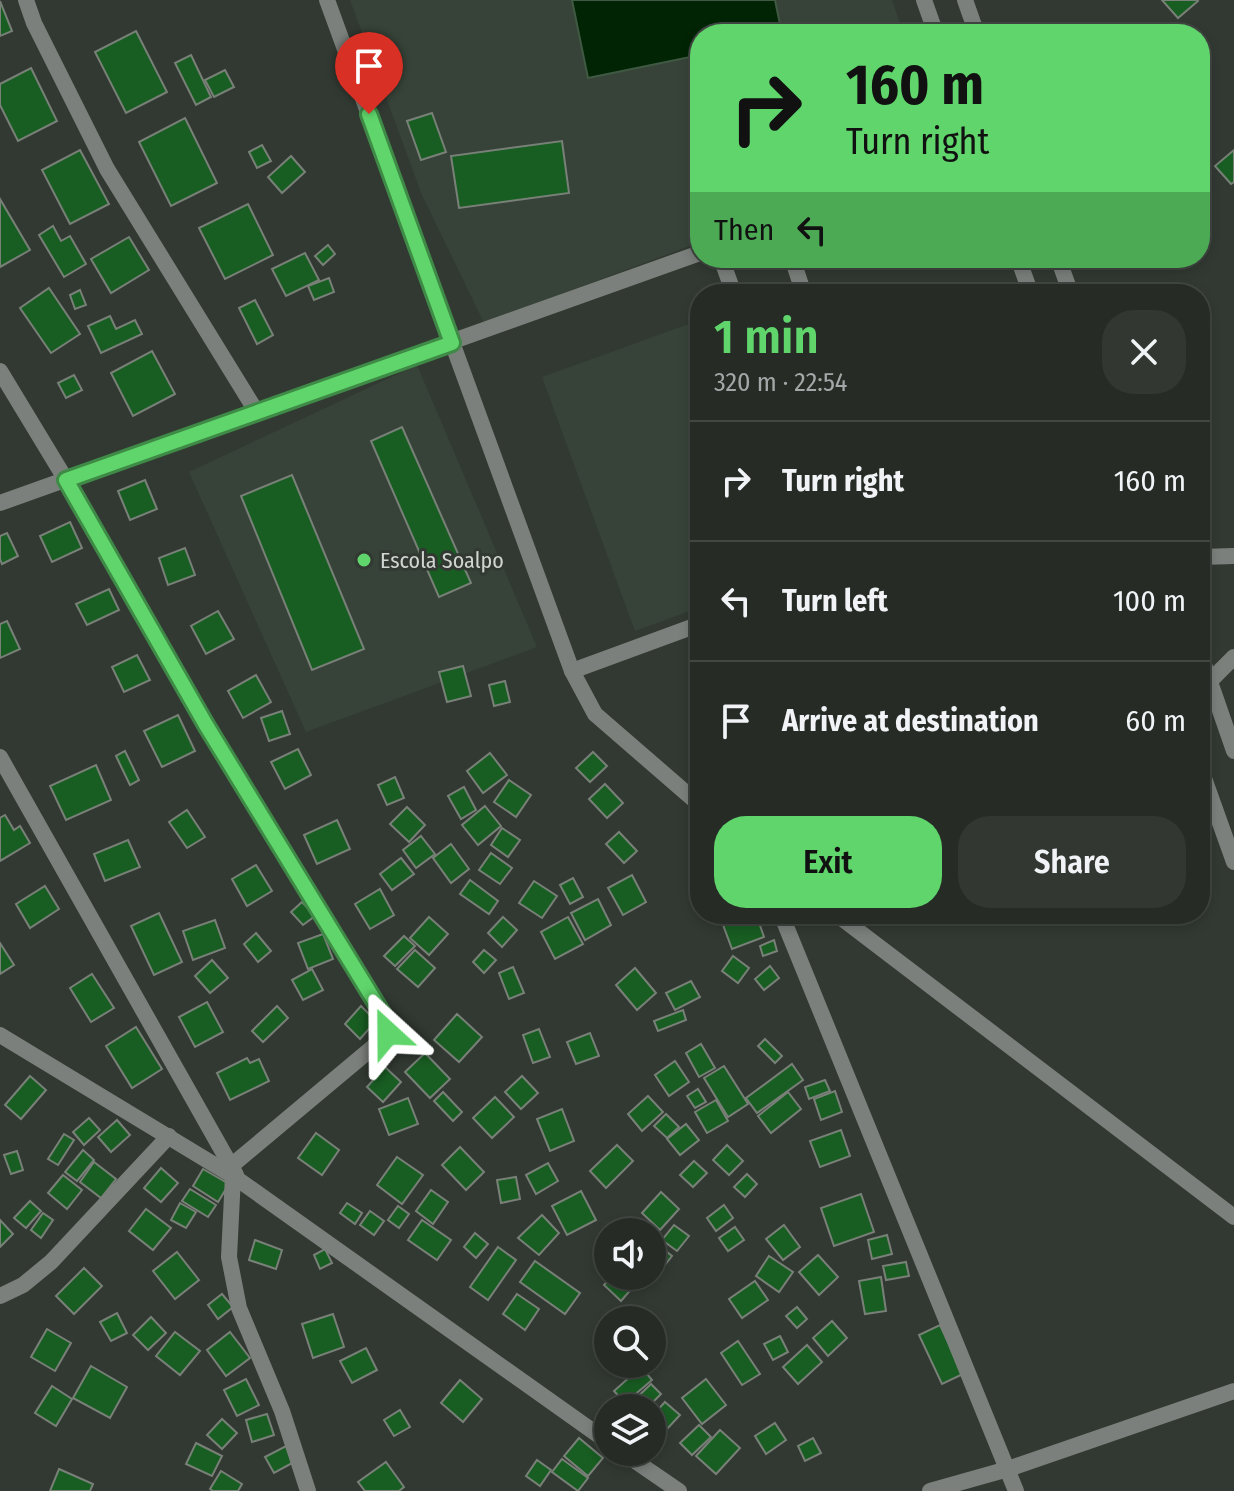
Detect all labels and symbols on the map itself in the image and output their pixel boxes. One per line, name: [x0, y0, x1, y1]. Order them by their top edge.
pin: [335, 32, 403, 114]
place label: Escola Soalpo: [380, 547, 504, 574]
marker: Escola Soalpo: [355, 551, 373, 569]
position arrow: [346, 991, 430, 1075]

